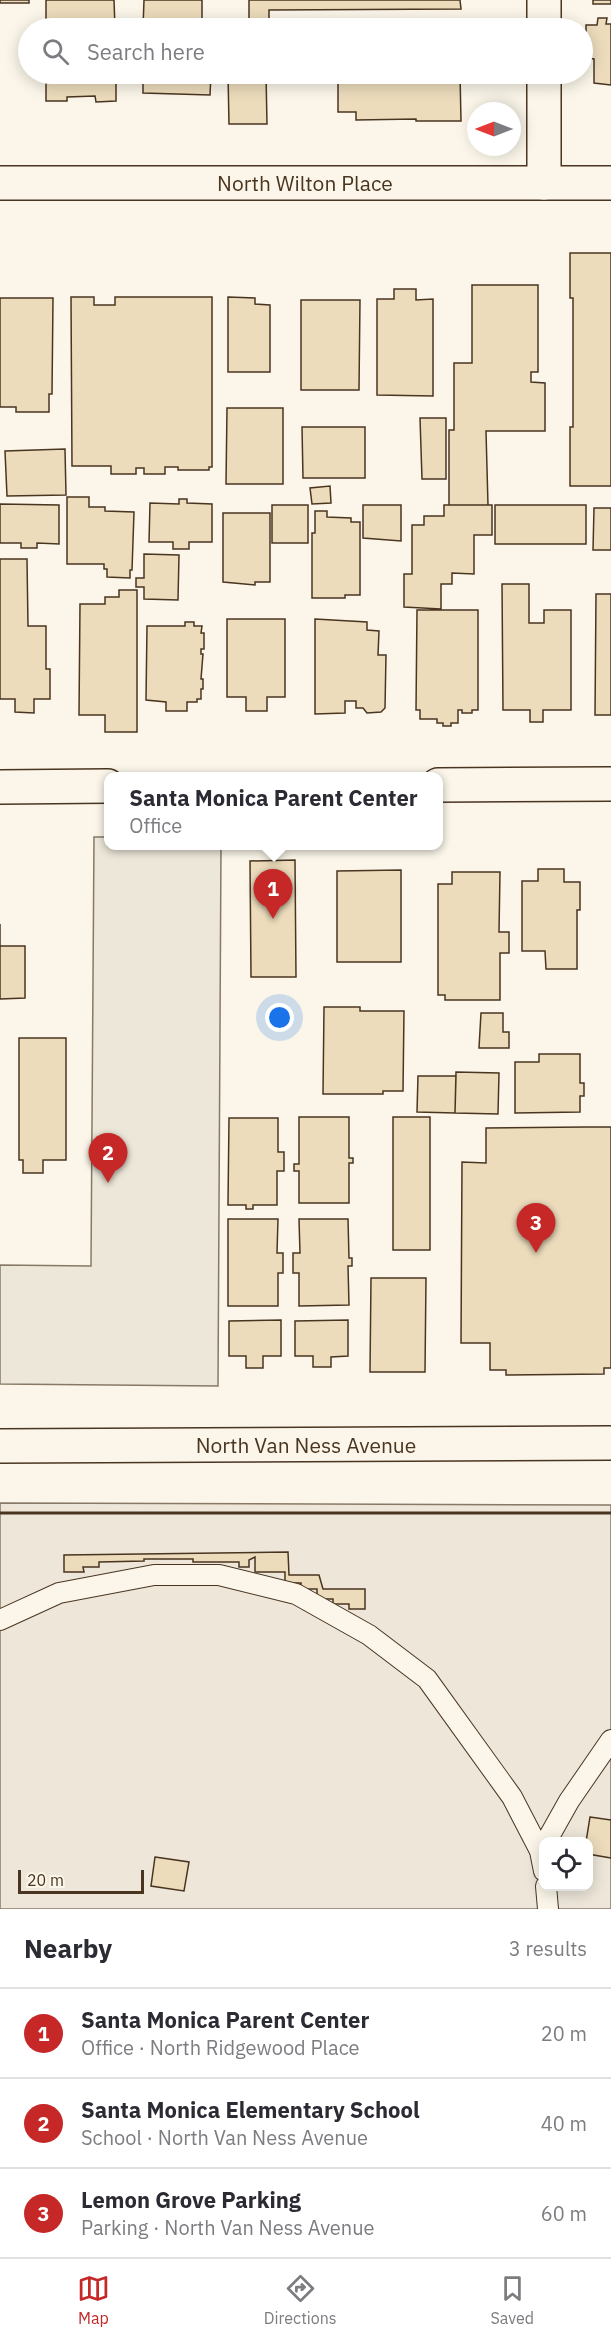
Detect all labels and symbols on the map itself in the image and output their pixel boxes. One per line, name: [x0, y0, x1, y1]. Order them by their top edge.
north arrow: [467, 102, 521, 156]
street label: North Wilton Place: [217, 169, 393, 197]
pin: 1: [254, 870, 292, 919]
your location: [265, 1003, 294, 1032]
pin: 2: [88, 1134, 128, 1183]
pin: 3: [516, 1204, 556, 1253]
street label: North Van Ness Avenue: [196, 1431, 416, 1459]
scale bar: [18, 1867, 144, 1894]

